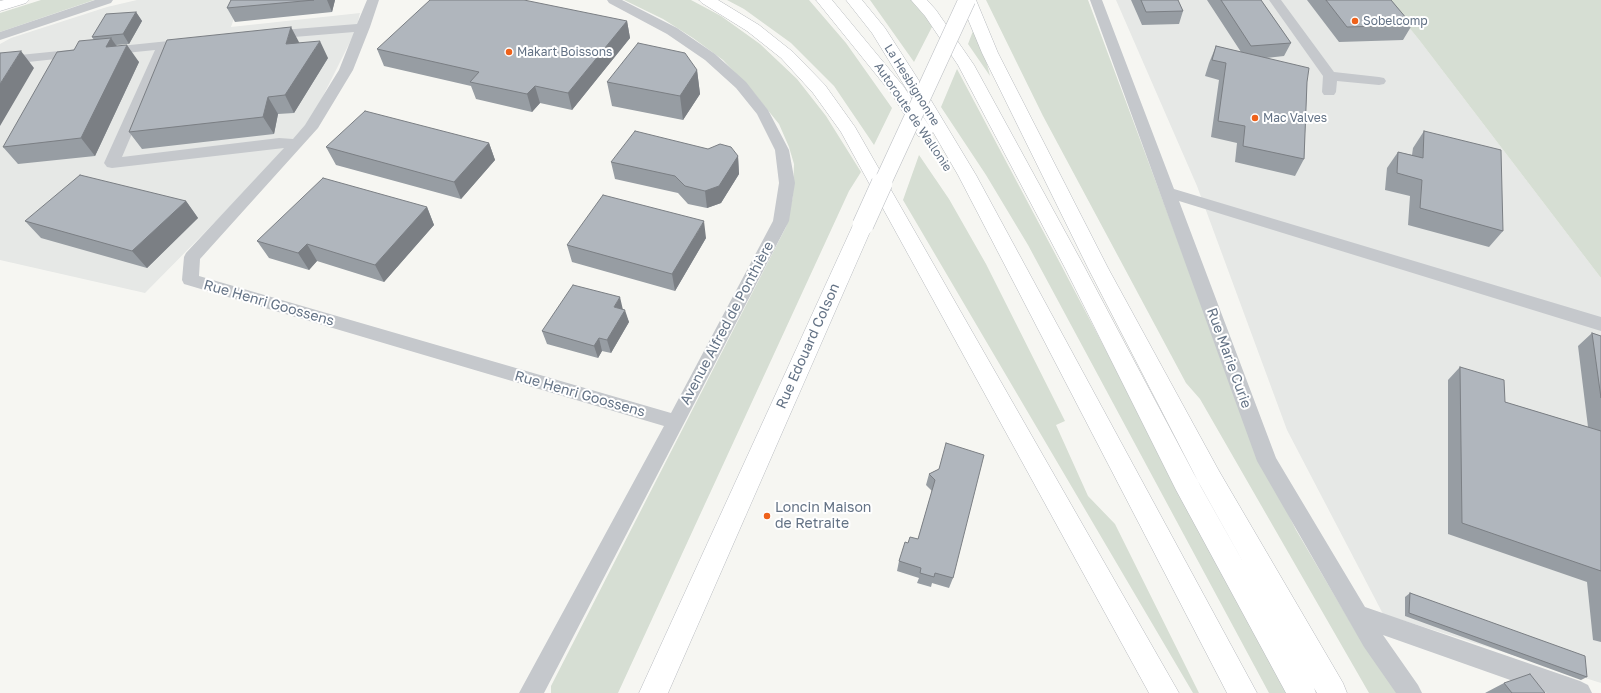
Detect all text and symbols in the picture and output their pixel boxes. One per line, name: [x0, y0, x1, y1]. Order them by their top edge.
place label: Sobelcomp: [1363, 14, 1428, 28]
marker: Sobelcomp: [1350, 16, 1360, 26]
street label: La Hesbignonne: [881, 42, 943, 128]
place label: Makart Boissons: [517, 45, 612, 59]
marker: Makart Boissons: [504, 47, 514, 57]
street label: Autoroute de Wallonie: [871, 60, 955, 174]
place label: Mac Valves: [1263, 111, 1327, 125]
marker: Mac Valves: [1250, 113, 1260, 123]
street label: Avenue Alfred de Ponthière: [677, 238, 777, 408]
street label: Rue Henri Goossens: [202, 276, 336, 330]
street label: Rue Edouard Colson: [773, 281, 843, 411]
street label: Rue Marie Curie: [1203, 306, 1255, 410]
street label: Rue Henri Goossens: [513, 367, 647, 421]
place label: Loncin Maison de Retraite: [775, 500, 871, 532]
marker: Loncin Maison de Retraite: [762, 511, 772, 521]

